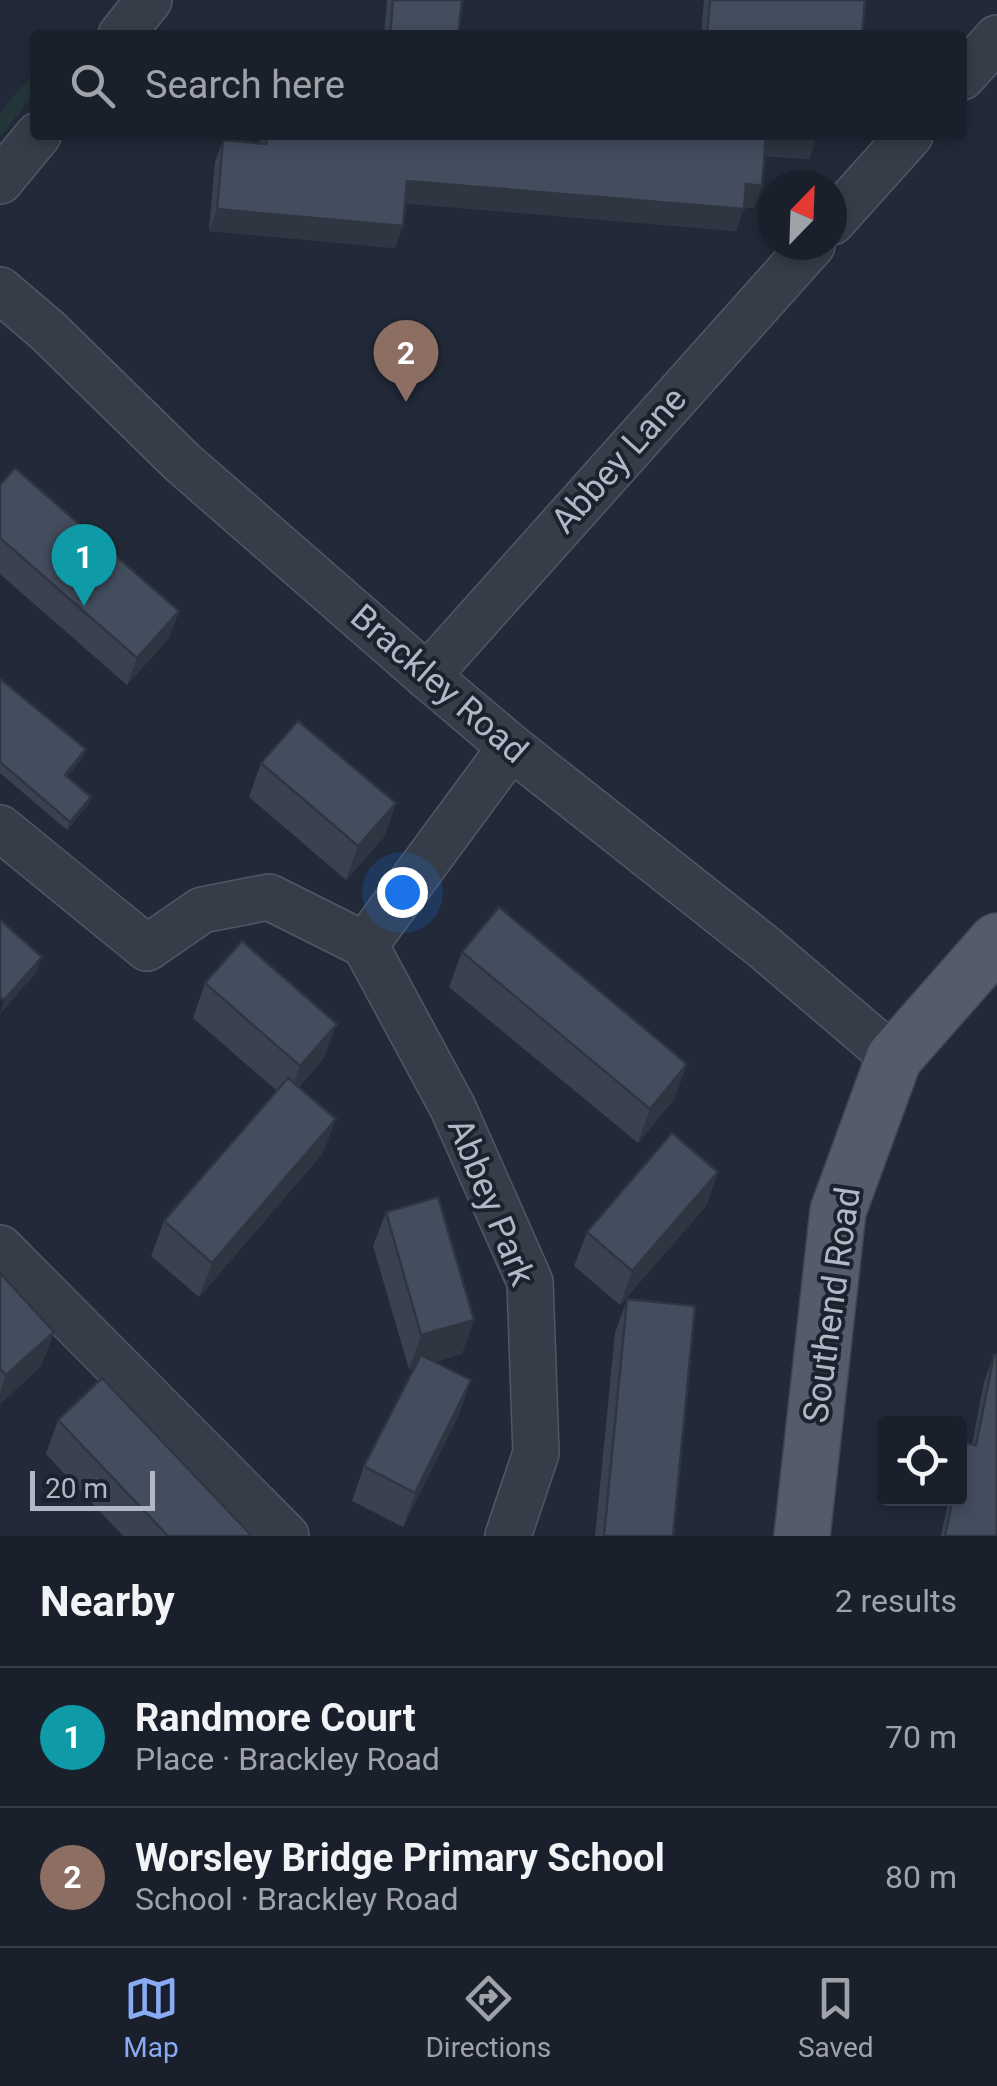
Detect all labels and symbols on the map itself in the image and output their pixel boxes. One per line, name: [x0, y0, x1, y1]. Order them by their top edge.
north arrow: [757, 170, 847, 260]
pin: 2: [374, 320, 438, 402]
street label: Abbey Lane: [543, 379, 695, 541]
pin: 1: [52, 524, 116, 606]
street label: Brackley Road: [342, 596, 536, 772]
your location: [377, 867, 428, 918]
street label: Abbey Park: [439, 1113, 543, 1292]
street label: Southend Road: [795, 1185, 869, 1425]
scale bar: [30, 1466, 155, 1510]

